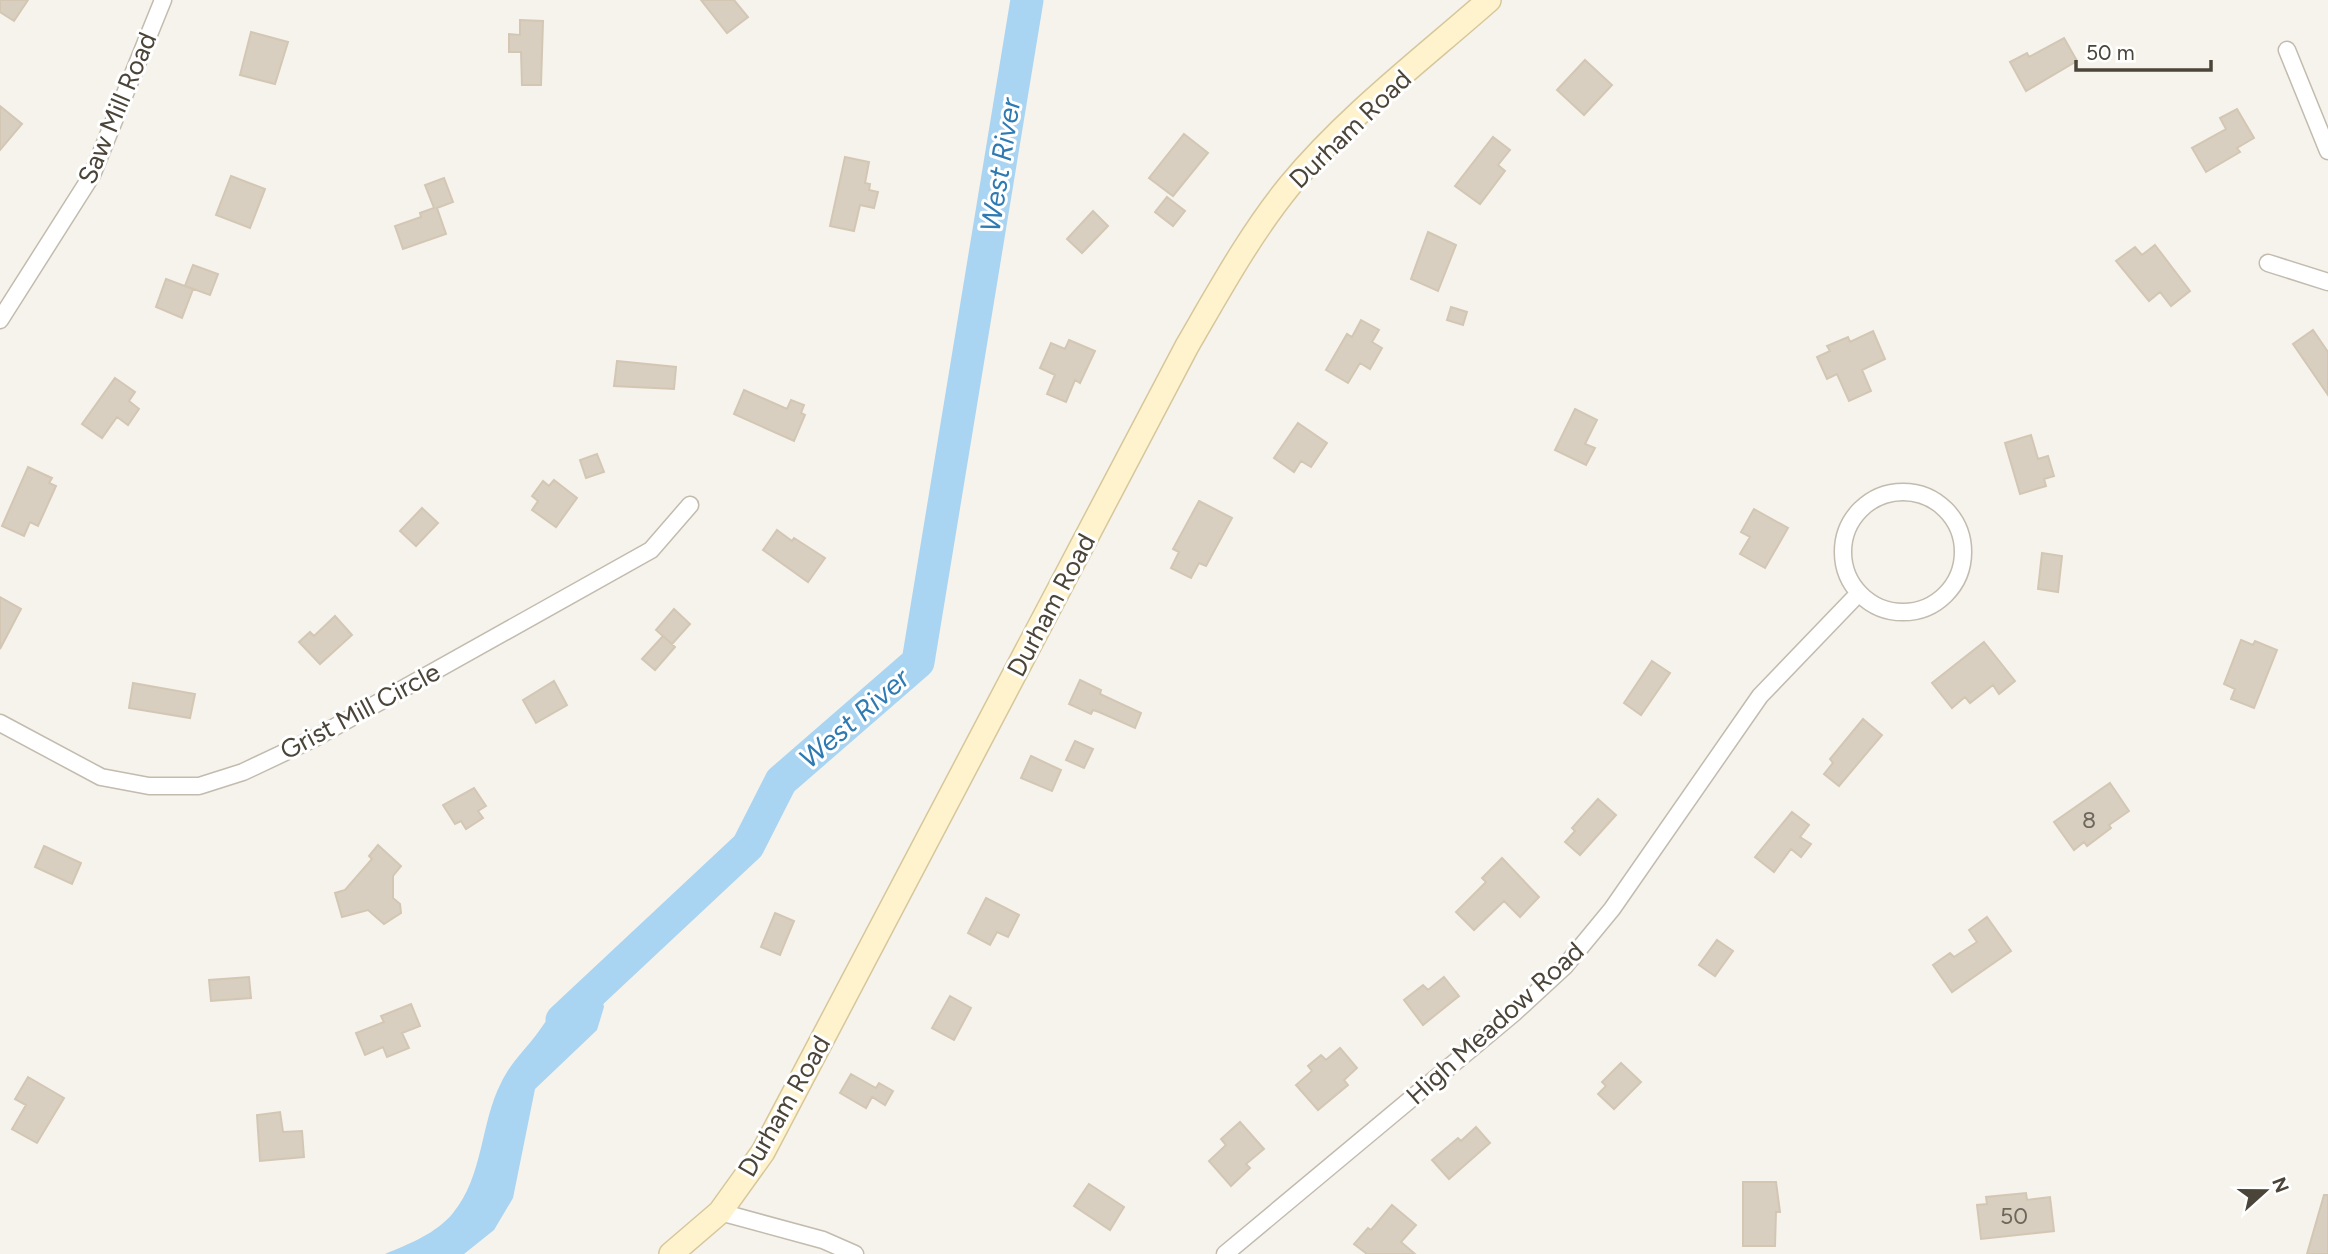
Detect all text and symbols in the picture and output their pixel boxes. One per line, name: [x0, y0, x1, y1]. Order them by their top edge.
street label: Saw Mill Road: [71, 27, 163, 189]
scale bar: [2076, 28, 2211, 72]
text: 50 m: [2086, 40, 2135, 65]
street label: Durham Road: [1282, 63, 1418, 195]
water label: West River: [973, 94, 1028, 234]
street label: Durham Road: [1000, 528, 1102, 682]
street label: Grist Mill Circle: [275, 655, 445, 767]
water label: West River: [792, 660, 917, 775]
house number: 8: [2082, 806, 2096, 834]
street label: High Meadow Road: [1400, 935, 1590, 1111]
street label: Durham Road: [731, 1030, 837, 1182]
north arrow: [2230, 1156, 2300, 1226]
text: N: [2267, 1174, 2294, 1196]
house number: 50: [2000, 1202, 2028, 1230]

